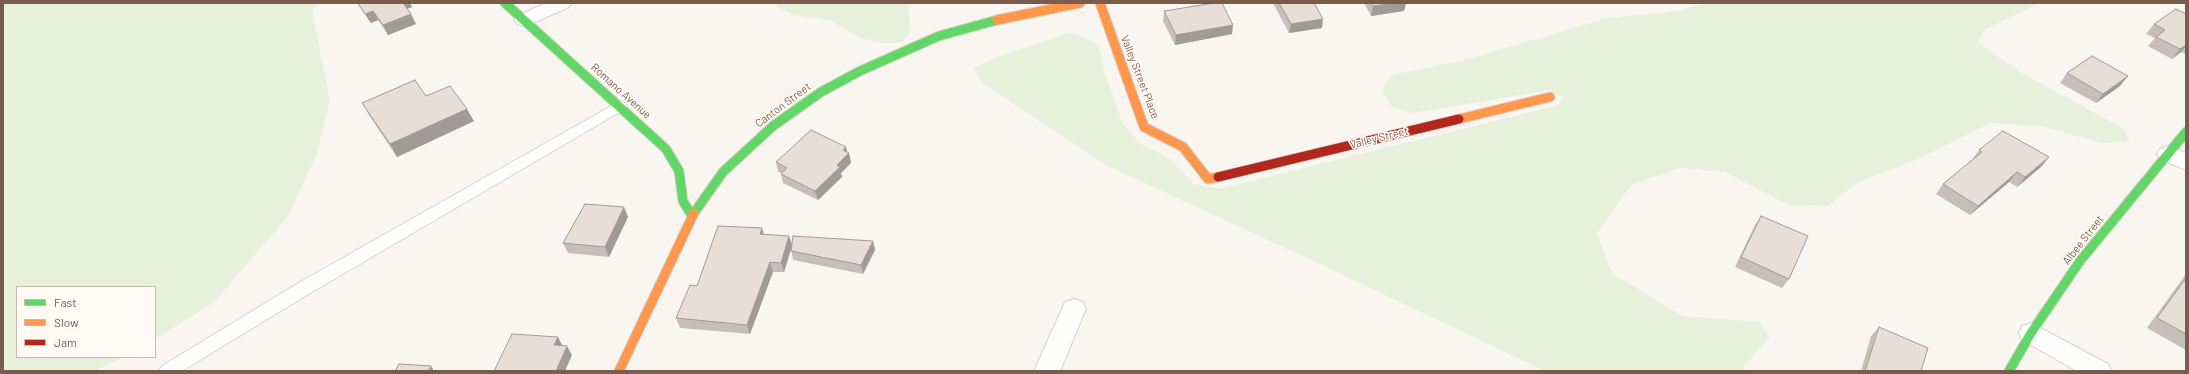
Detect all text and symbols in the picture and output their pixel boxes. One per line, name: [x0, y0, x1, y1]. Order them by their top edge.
street label: Valley Street Place: [1118, 34, 1162, 120]
street label: Romano Avenue: [588, 61, 654, 121]
street label: Canton Street: [753, 80, 813, 130]
street label: Valley Street: [1348, 124, 1410, 152]
street label: Albee Street: [2060, 213, 2106, 267]
legend: [16, 286, 156, 358]
text: Fast: [54, 295, 77, 309]
text: Slow: [54, 315, 79, 329]
text: Jam: [54, 335, 77, 349]

